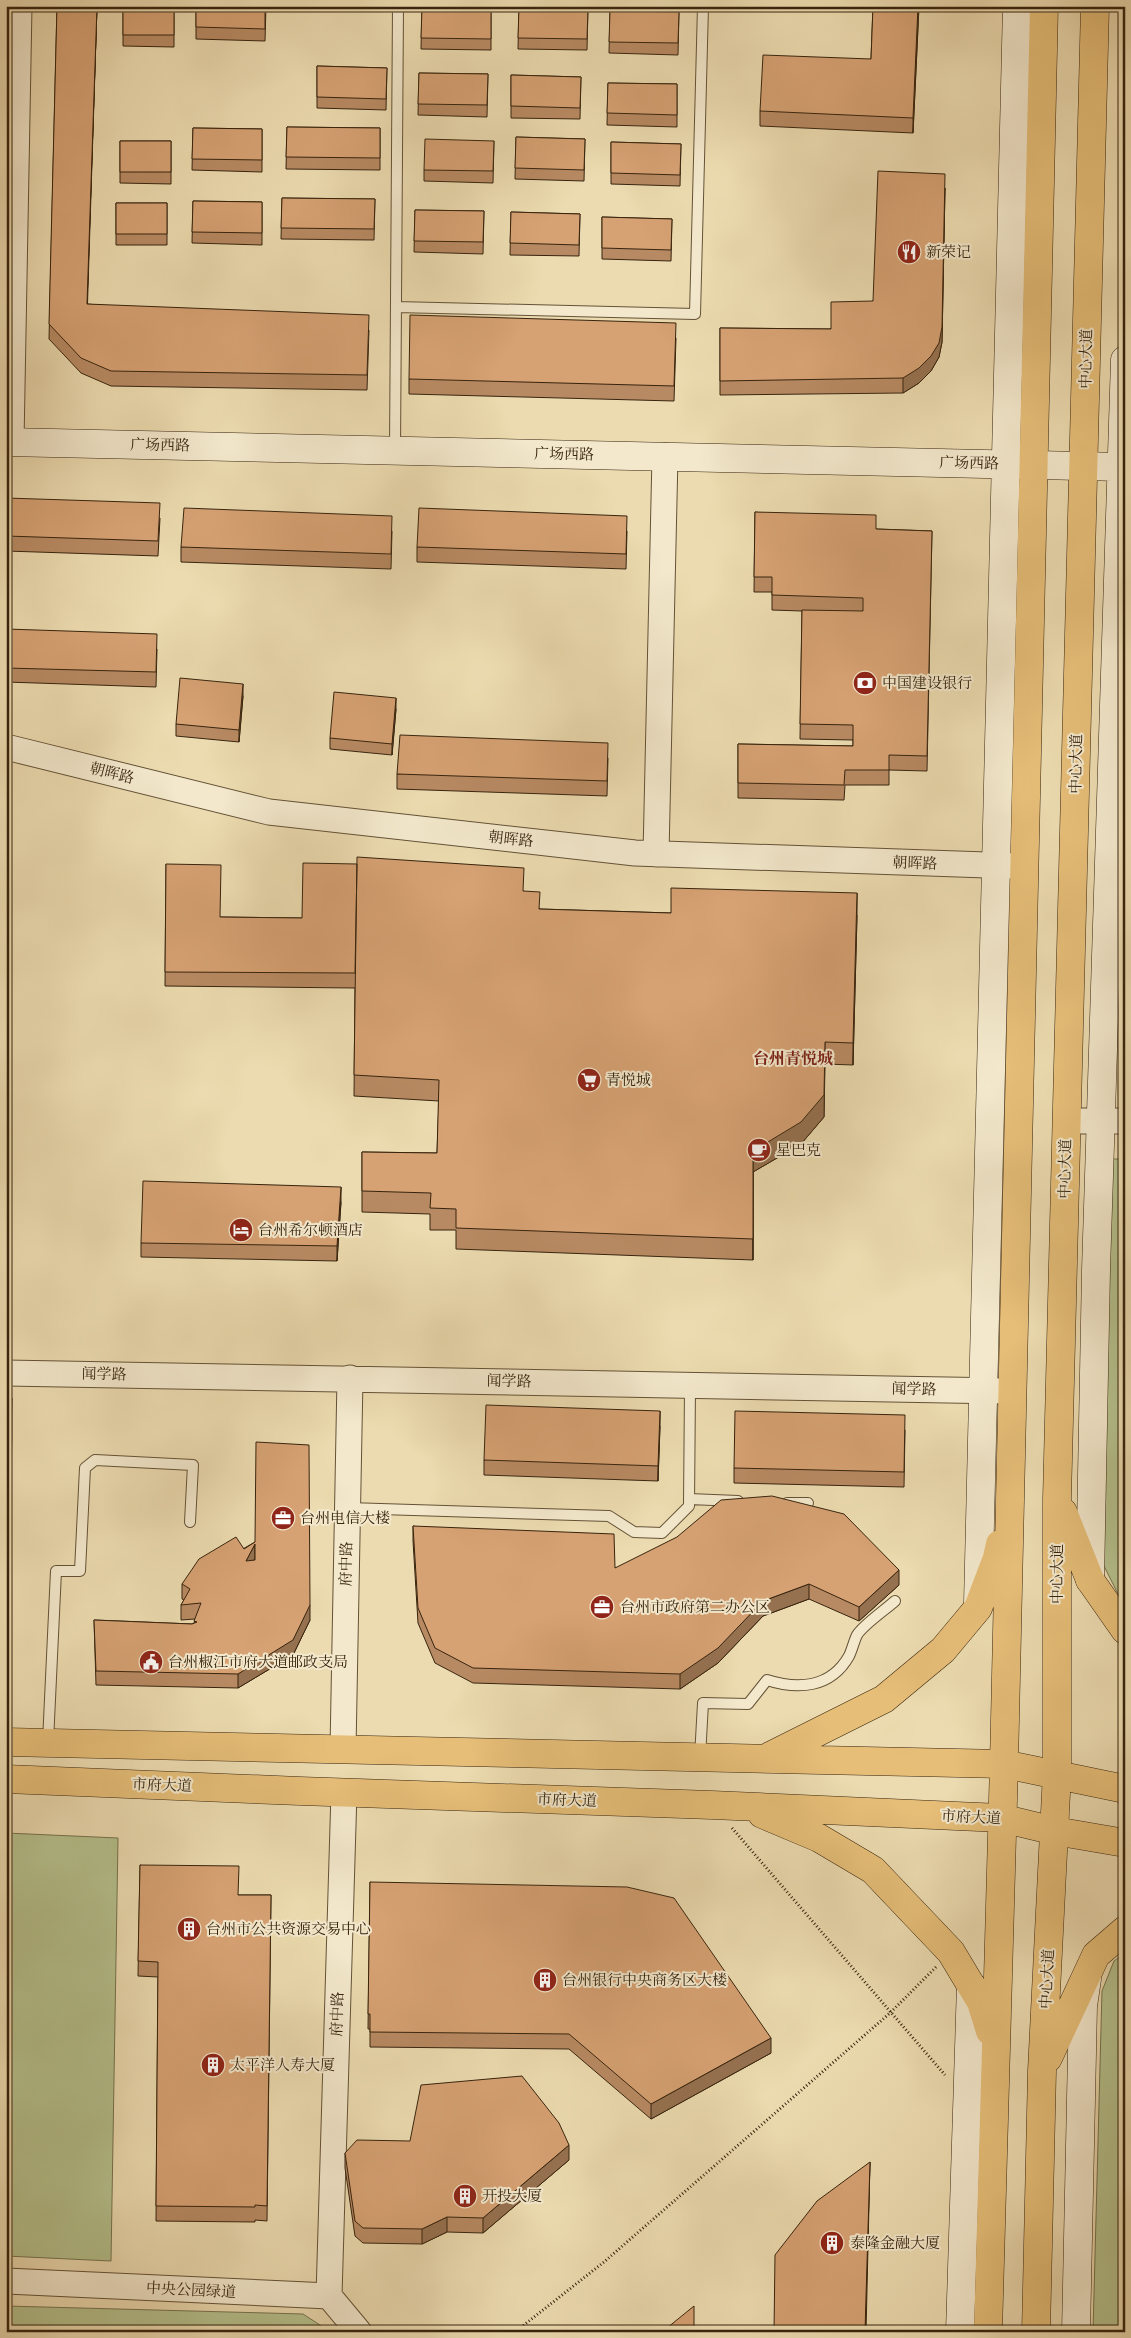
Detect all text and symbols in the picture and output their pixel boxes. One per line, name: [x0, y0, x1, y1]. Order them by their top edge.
restaurant icon: 新荣记: [896, 239, 922, 265]
place label: 新荣记: [926, 243, 971, 261]
street label: 中心大道: [1076, 329, 1096, 389]
street label: 广场西路: [130, 435, 190, 455]
street label: 广场西路: [534, 444, 594, 464]
street label: 广场西路: [939, 453, 999, 473]
bank icon: 中国建设银行: [852, 670, 878, 696]
place label: 中国建设银行: [882, 674, 972, 692]
street label: 中心大道: [1066, 734, 1086, 794]
street label: 朝晖路: [88, 759, 136, 787]
street label: 朝晖路: [488, 828, 534, 850]
street label: 朝晖路: [892, 853, 938, 873]
district label: 台州青悦城: [753, 1049, 833, 1068]
supermarket icon: 青悦城: [576, 1067, 602, 1093]
place label: 青悦城: [606, 1071, 651, 1089]
cafe icon: 星巴克: [746, 1137, 772, 1163]
street label: 中心大道: [1055, 1139, 1075, 1199]
place label: 星巴克: [776, 1141, 821, 1159]
hotel icon: 台州希尔顿酒店: [228, 1217, 254, 1243]
place label: 台州希尔顿酒店: [258, 1221, 363, 1239]
street label: 闻学路: [81, 1365, 127, 1383]
street label: 闻学路: [486, 1372, 532, 1390]
street label: 闻学路: [891, 1380, 937, 1398]
office icon: 台州电信大楼: [270, 1505, 296, 1531]
place label: 台州电信大楼: [300, 1509, 390, 1527]
street label: 府中路: [337, 1541, 355, 1587]
street label: 中心大道: [1048, 1544, 1066, 1604]
office icon: 台州市政府第二办公区: [589, 1594, 615, 1620]
place label: 台州市政府第二办公区: [620, 1598, 770, 1616]
public building icon: 台州椒江市府大道邮政支局: [138, 1649, 164, 1675]
place label: 台州椒江市府大道邮政支局: [168, 1653, 348, 1671]
street label: 市府大道: [132, 1775, 192, 1795]
street label: 市府大道: [537, 1790, 597, 1810]
street label: 市府大道: [941, 1806, 1001, 1828]
building icon: 台州市公共资源交易中心: [176, 1916, 202, 1942]
place label: 台州市公共资源交易中心: [206, 1920, 371, 1938]
street label: 中心大道: [1036, 1949, 1058, 2009]
building icon: 台州银行中央商务区大楼: [532, 1967, 558, 1993]
place label: 台州银行中央商务区大楼: [562, 1971, 727, 1989]
street label: 府中路: [327, 1991, 347, 2037]
building icon: 太平洋人寿大厦: [200, 2052, 226, 2078]
place label: 太平洋人寿大厦: [230, 2056, 335, 2074]
building icon: 开投大厦: [452, 2183, 478, 2209]
place label: 开投大厦: [482, 2187, 542, 2205]
building icon: 泰隆金融大厦: [819, 2230, 845, 2256]
place label: 泰隆金融大厦: [850, 2234, 940, 2252]
street label: 中央公园绿道: [146, 2279, 236, 2301]

